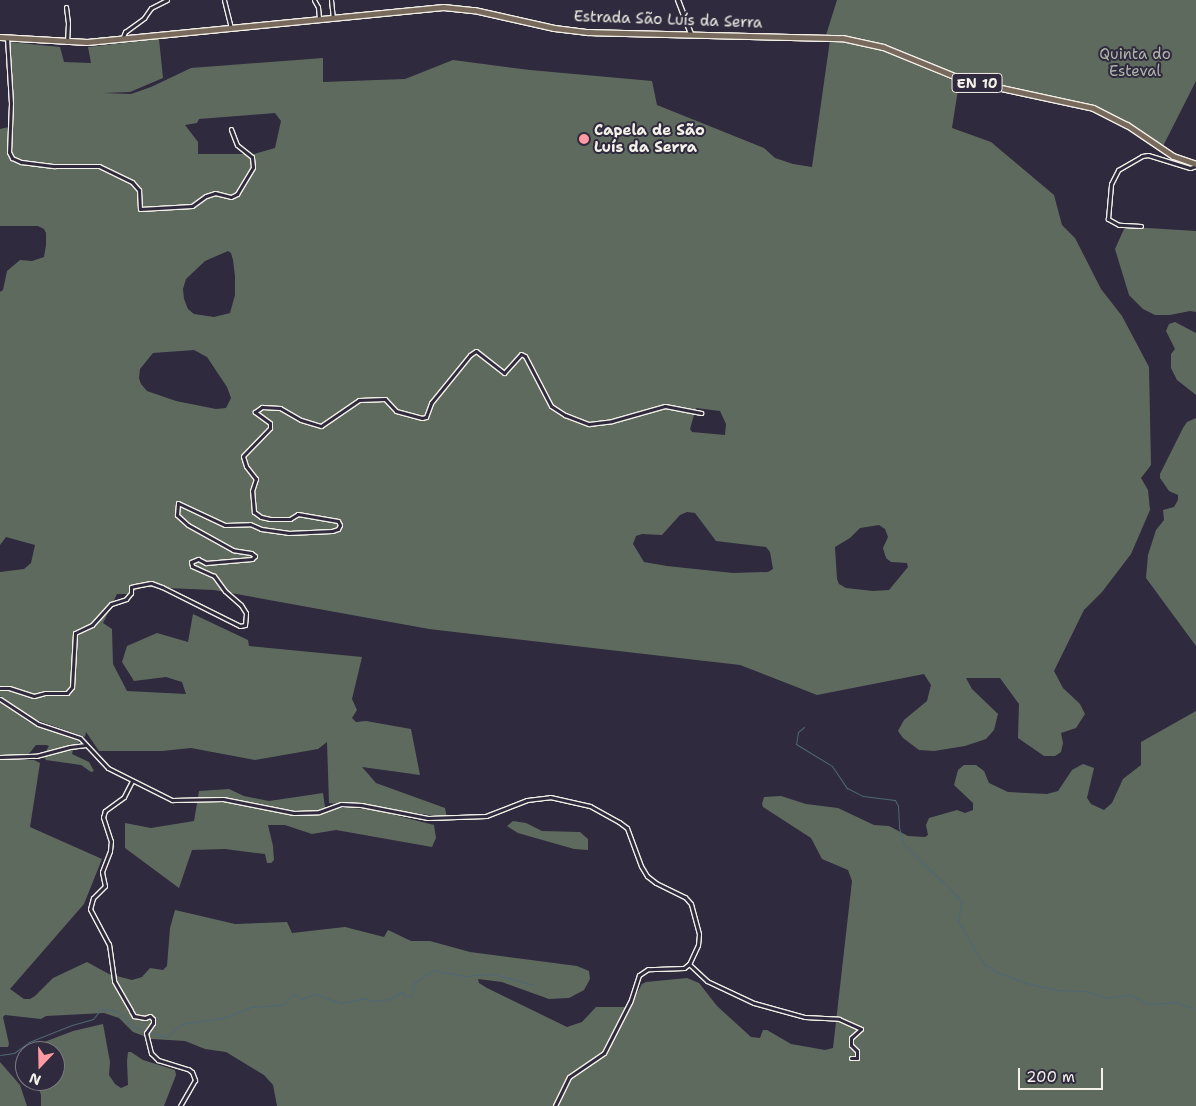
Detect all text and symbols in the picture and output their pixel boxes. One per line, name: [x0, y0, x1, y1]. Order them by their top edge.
street label: Estrada São Luís da Serra: [573, 8, 763, 32]
park label: Quinta do Esteval: [1099, 45, 1171, 80]
road number: EN 10: [951, 72, 1003, 95]
place label: Capela de São Luís da Serra: [594, 121, 705, 156]
marker: Capela de São Luís da Serra: [578, 133, 590, 145]
north arrow: [15, 1041, 65, 1091]
scale bar: [1021, 1058, 1106, 1090]
text: 200 m: [1026, 1067, 1075, 1087]
text: N: [27, 1069, 43, 1089]

